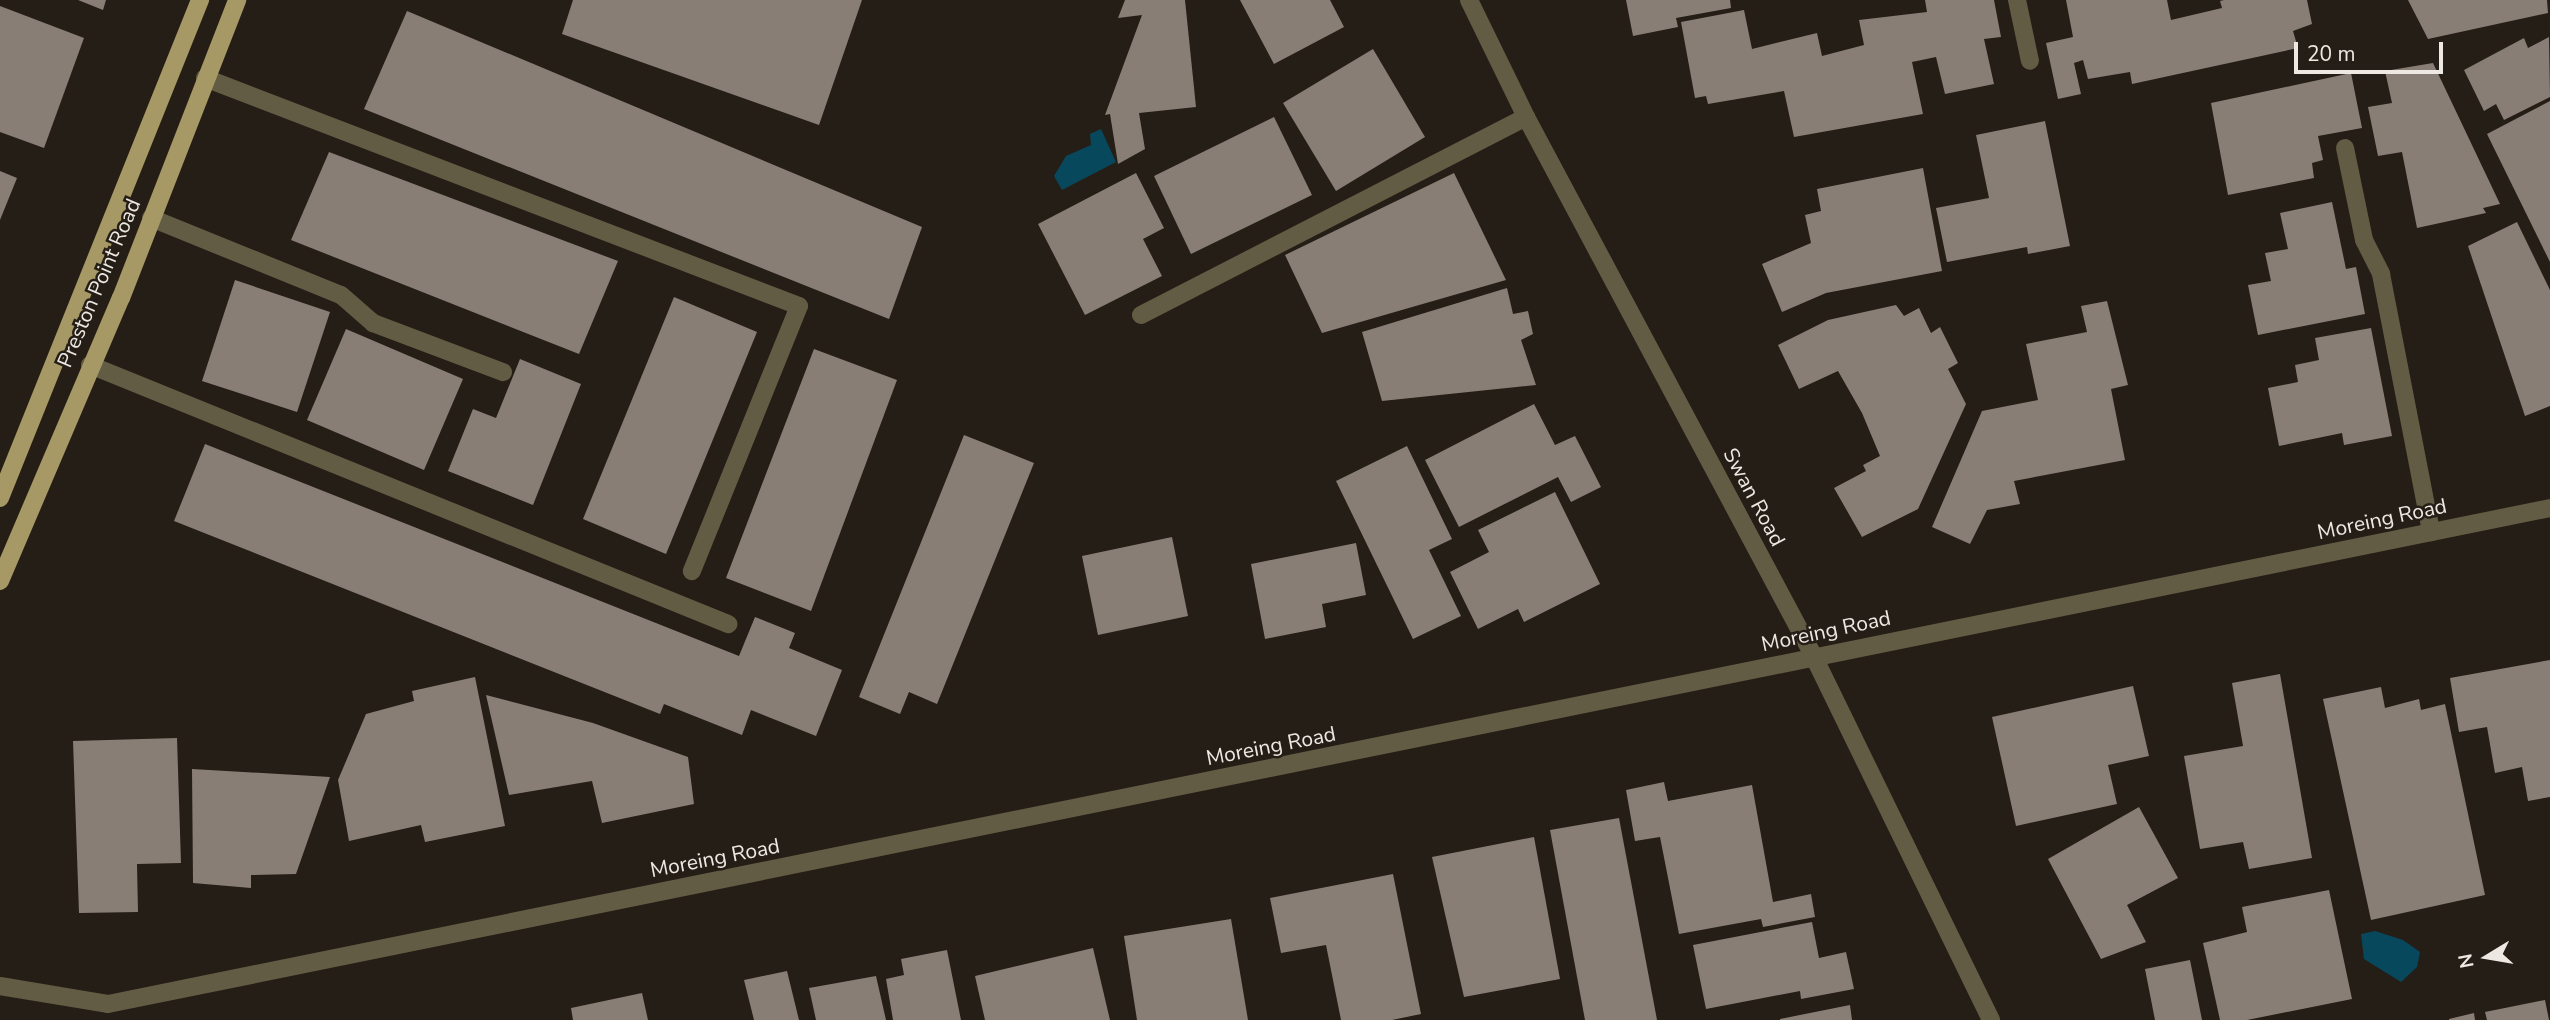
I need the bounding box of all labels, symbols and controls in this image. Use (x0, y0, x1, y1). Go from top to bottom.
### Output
scale bar (2298, 28, 2447, 72)
text: 20 m (2307, 40, 2356, 68)
street label: Preston Point Road (52, 195, 146, 371)
street label: Swan Road (1718, 444, 1790, 550)
street label: Moreing Road (2315, 493, 2449, 545)
street label: Moreing Road (1759, 605, 1893, 657)
street label: Moreing Road (1204, 721, 1338, 771)
street label: Moreing Road (648, 833, 782, 883)
north arrow (2452, 922, 2522, 992)
text: N (2452, 952, 2481, 970)

